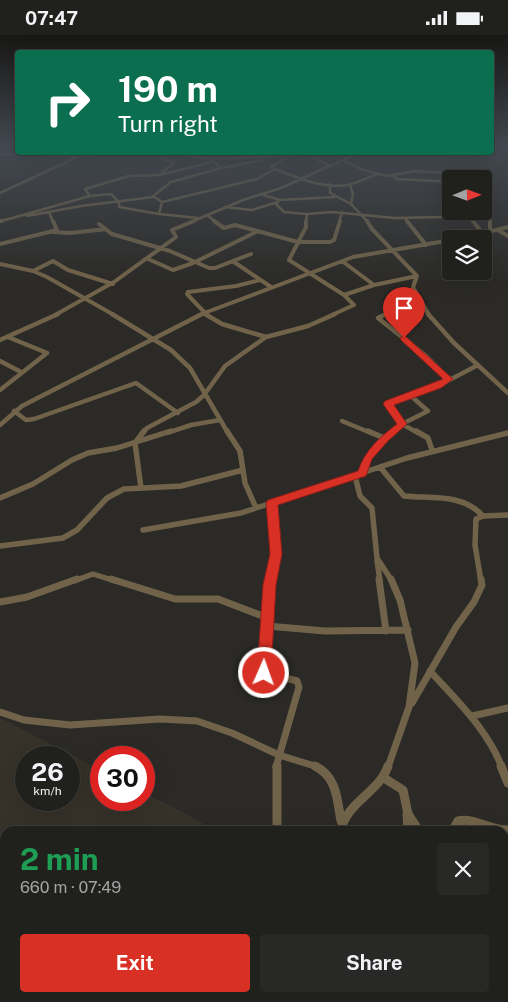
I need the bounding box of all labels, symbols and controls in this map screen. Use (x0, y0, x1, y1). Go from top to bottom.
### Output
text: 07:47 (25, 7, 78, 29)
text: 190 m (118, 69, 218, 110)
icon: right (35, 70, 100, 135)
text: Turn right (118, 111, 218, 137)
north arrow (442, 170, 492, 220)
map controls (442, 170, 492, 280)
button: layers (442, 230, 492, 280)
pin (383, 287, 425, 338)
icon: arrive (390, 294, 418, 322)
position arrow (237, 646, 289, 698)
speed limit sign: 30 (90, 746, 155, 811)
text: 26 (31, 757, 64, 787)
text: km/h (33, 784, 62, 798)
text: 2 min (20, 841, 99, 877)
button: close (437, 843, 489, 895)
text: 660 m · 07:49 (20, 878, 121, 897)
button: Exit (20, 934, 250, 992)
button: Share (260, 934, 489, 992)

